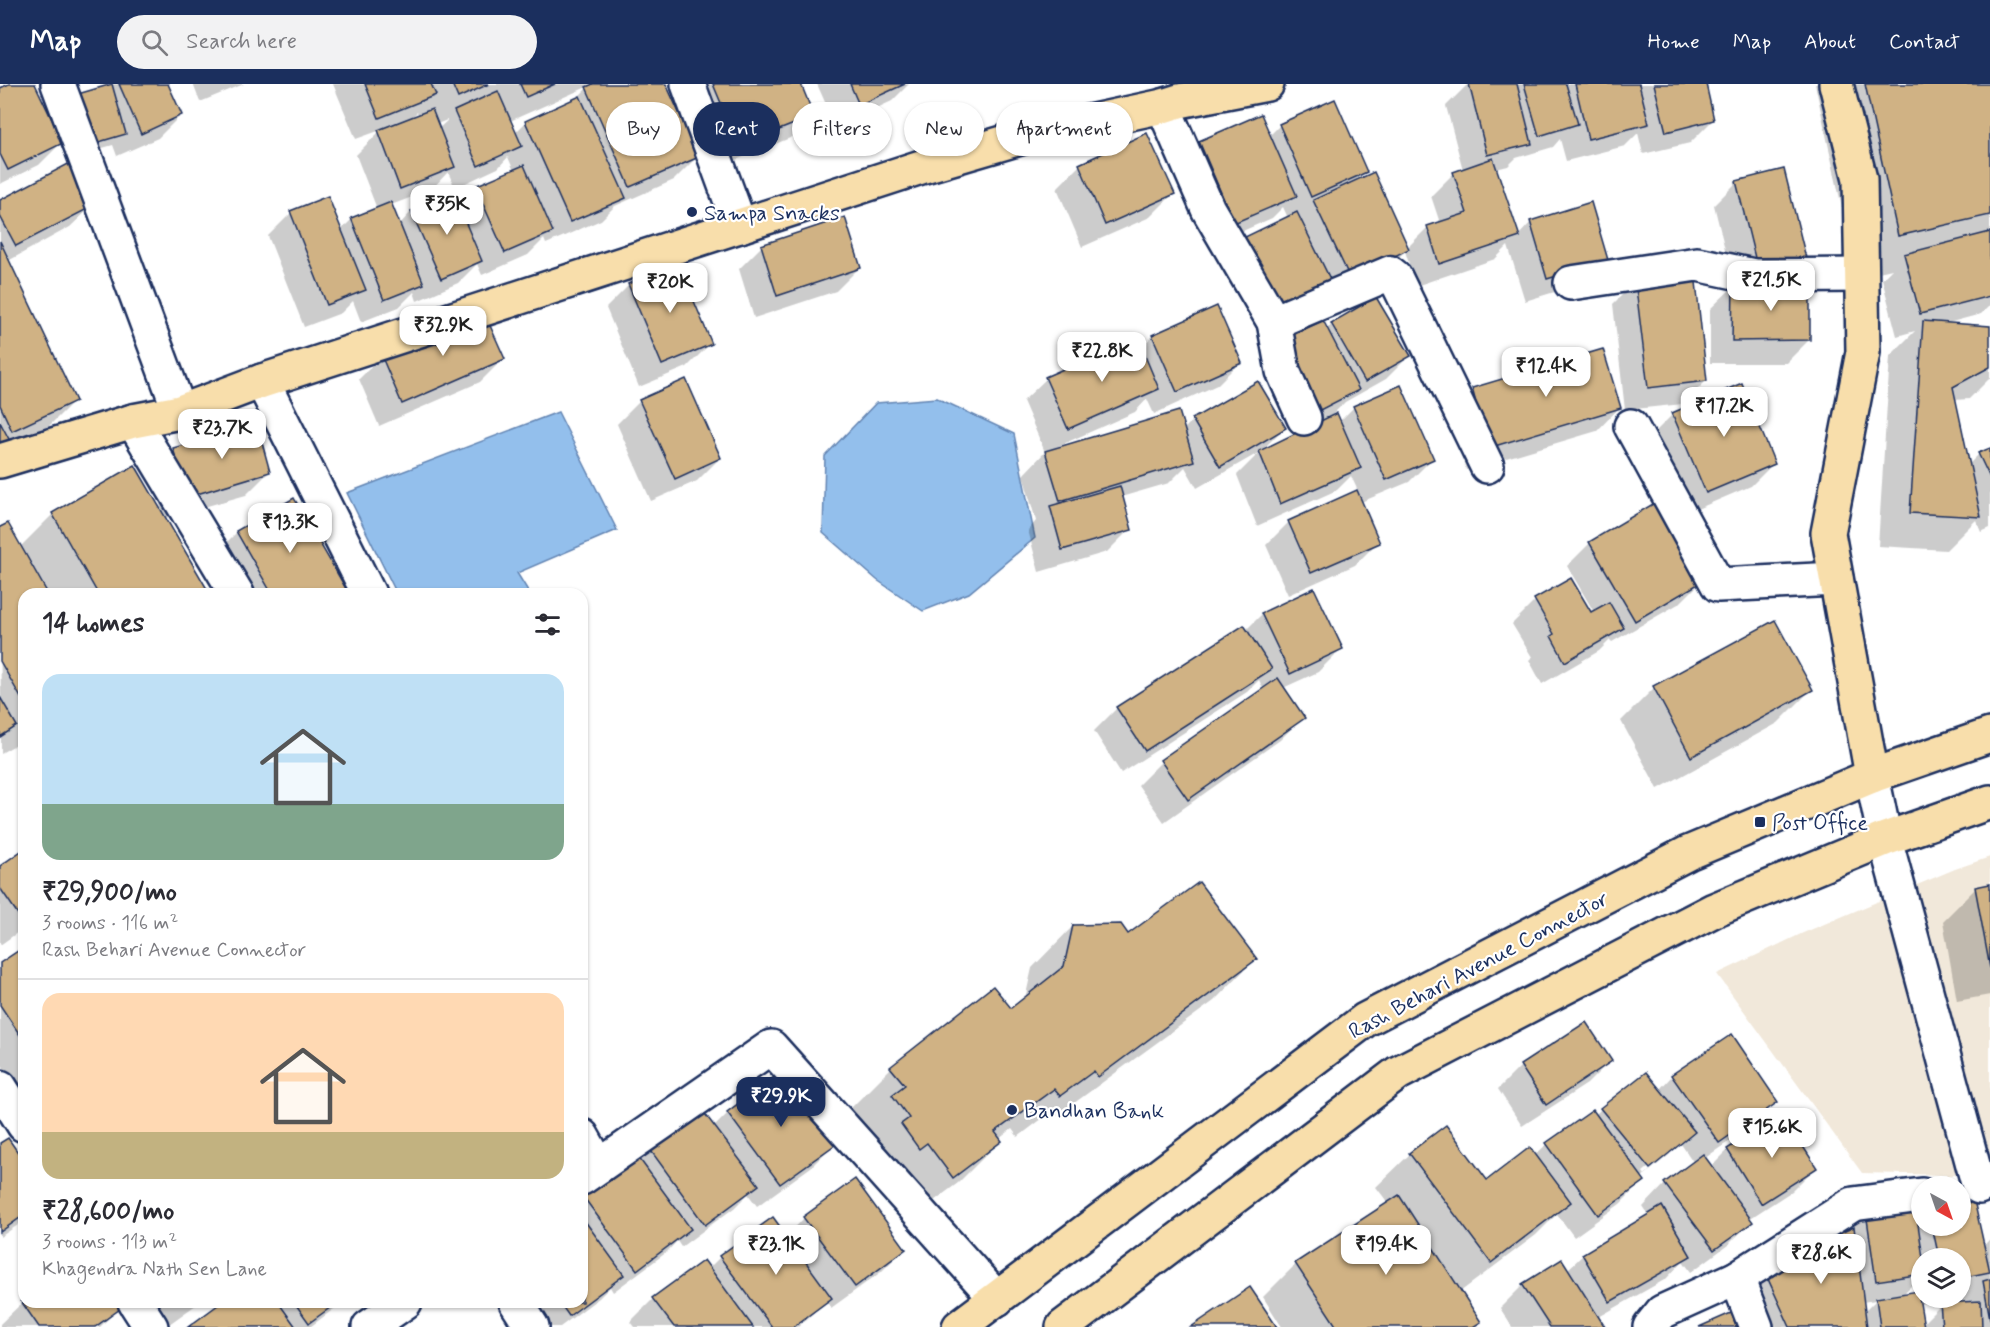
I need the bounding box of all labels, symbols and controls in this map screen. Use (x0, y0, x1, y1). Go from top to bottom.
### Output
search box (117, 15, 537, 69)
text: Map (30, 24, 81, 61)
icon: search (138, 26, 171, 59)
text: Search here (186, 28, 297, 56)
text: Home (1648, 28, 1700, 56)
text: Map (1733, 28, 1771, 56)
text: About (1804, 28, 1856, 56)
text: Contact (1889, 28, 1960, 56)
chip: Buy (606, 102, 681, 156)
chip: Rent (693, 102, 780, 156)
chip: Filters (792, 102, 892, 156)
chip: New (904, 102, 984, 156)
chip: Apartment (996, 102, 1133, 156)
pin: ₹35K (411, 185, 483, 236)
text: ₹35K (424, 191, 470, 218)
place label: Sampa Snacks (704, 200, 840, 228)
marker: Sampa Snacks (685, 205, 699, 219)
pin: ₹21.5K (1722, 261, 1820, 312)
pin: ₹20K (634, 263, 706, 314)
text: ₹21.5K (1741, 267, 1801, 294)
text: ₹20K (647, 269, 693, 296)
pin: ₹32.9K (394, 306, 492, 357)
text: ₹32.9K (413, 312, 473, 339)
pin: ₹22.8K (1053, 332, 1151, 383)
text: ₹22.8K (1071, 338, 1133, 365)
pin: ₹12.4K (1497, 347, 1595, 398)
text: ₹12.4K (1516, 353, 1576, 380)
pin: ₹17.2K (1675, 387, 1773, 438)
text: ₹17.2K (1695, 393, 1753, 420)
pin: ₹23.7K (173, 409, 271, 460)
text: ₹23.7K (192, 415, 252, 442)
pin: ₹13.3K (241, 503, 339, 554)
text: ₹13.3K (262, 509, 318, 536)
text: 14 homes (42, 607, 144, 641)
icon: filters (531, 608, 564, 641)
icon: home (249, 713, 357, 821)
place label: Post Office (1772, 810, 1868, 838)
marker: Post Office (1753, 815, 1767, 829)
text: ₹29,900/mo (42, 876, 177, 910)
street label: Rash Behari Avenue Connector (1344, 885, 1614, 1046)
text: 3 rooms · 116 m² (42, 910, 178, 937)
text: Rash Behari Avenue Connector (42, 937, 306, 964)
icon: home (249, 1032, 357, 1140)
pin: ₹29.9K (732, 1077, 830, 1128)
text: ₹29.9K (750, 1083, 812, 1110)
place label: Bandhan Bank (1024, 1098, 1164, 1126)
marker: Bandhan Bank (1005, 1103, 1019, 1117)
pin: ₹15.6K (1723, 1108, 1821, 1159)
text: ₹15.6K (1742, 1114, 1802, 1141)
north arrow (1911, 1176, 1971, 1236)
map controls (1911, 1176, 1971, 1308)
text: ₹28,600/mo (42, 1195, 174, 1229)
pin: ₹23.1K (727, 1225, 825, 1276)
pin: ₹19.4K (1337, 1225, 1435, 1276)
text: 3 rooms · 113 m² (42, 1229, 177, 1256)
text: ₹23.1K (748, 1231, 804, 1258)
text: ₹19.4K (1355, 1231, 1417, 1258)
pin: ₹28.6K (1772, 1234, 1870, 1285)
text: ₹28.6K (1791, 1240, 1851, 1267)
button: layers (1911, 1248, 1971, 1308)
text: Khagendra Nath Sen Lane (42, 1256, 267, 1283)

